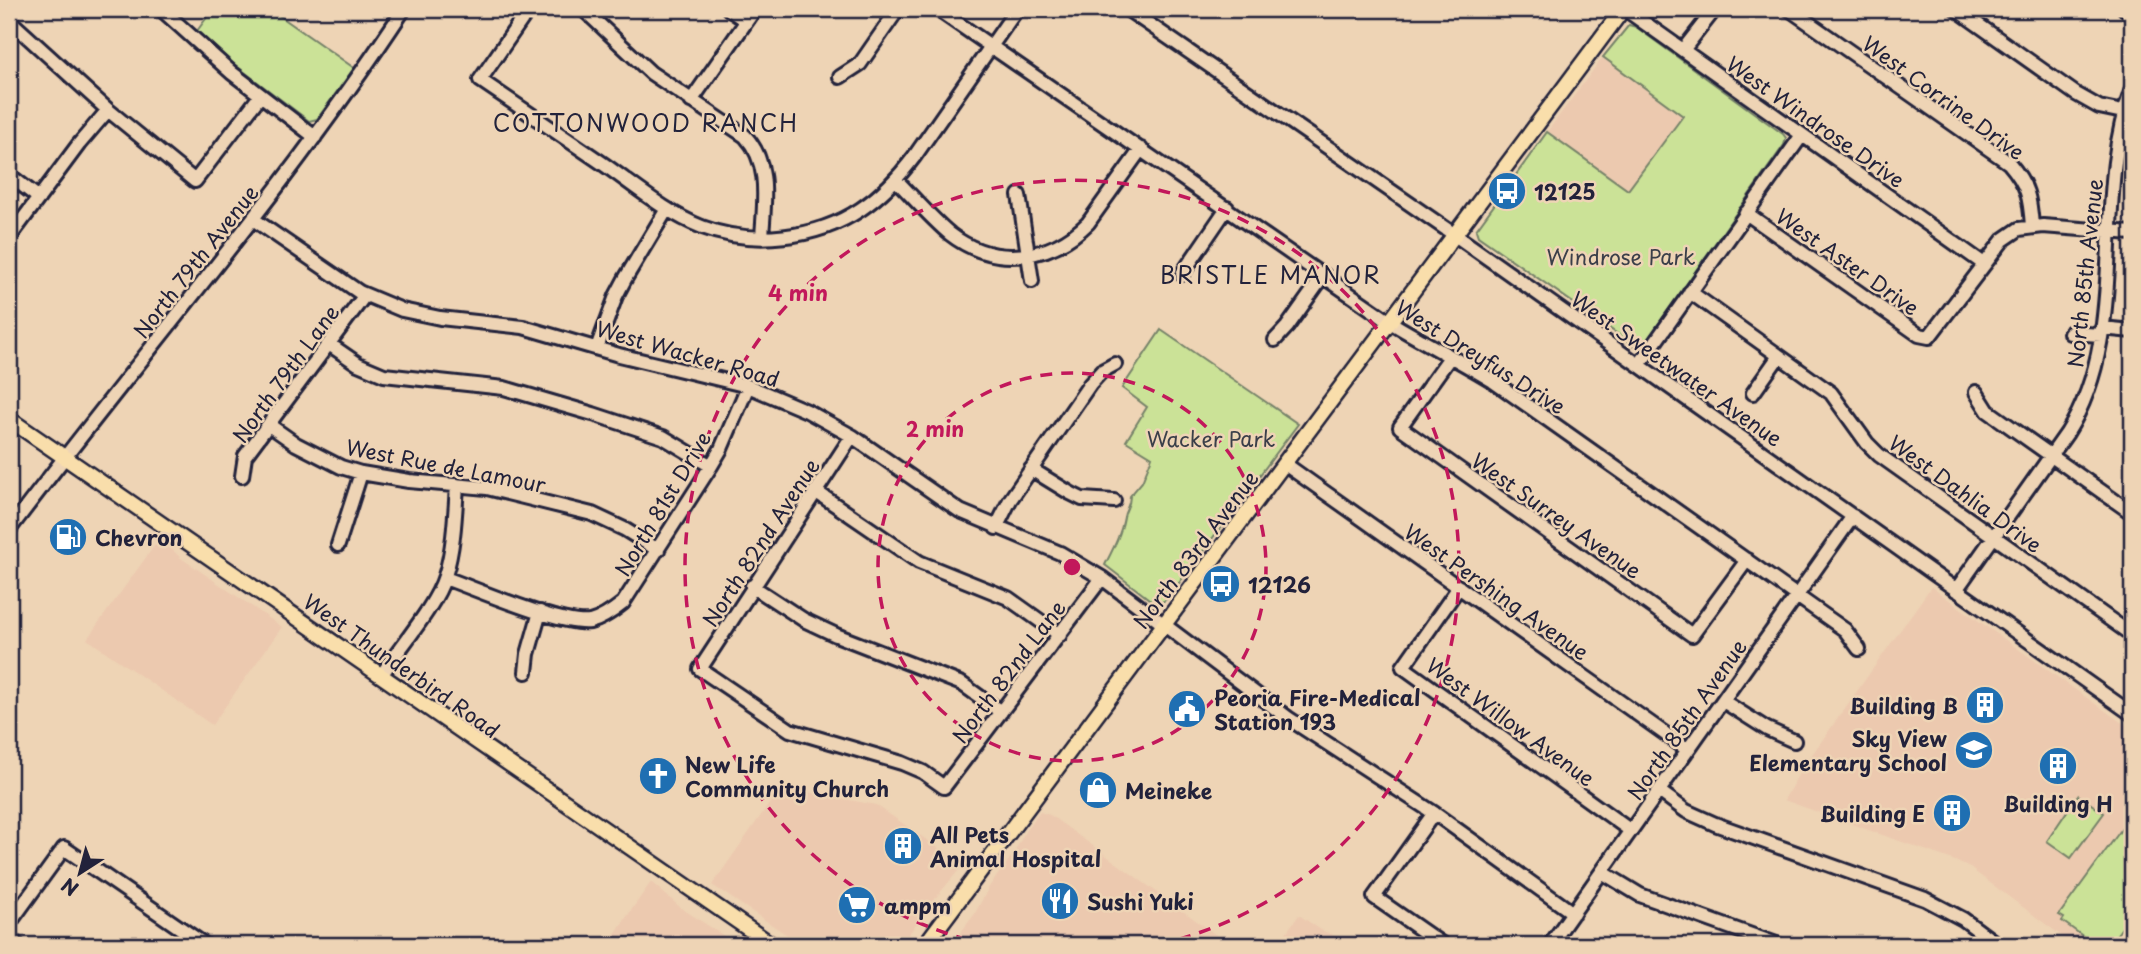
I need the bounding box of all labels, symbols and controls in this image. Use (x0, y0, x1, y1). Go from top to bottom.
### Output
street label: West Corrine Drive (1856, 27, 2032, 167)
street label: West Windrose Drive (1720, 47, 1912, 195)
district label: COTTONWOOD RANCH (493, 105, 799, 140)
bus stop icon: 12125 (1486, 170, 1528, 212)
place label: 12125 (1534, 175, 1596, 207)
street label: North 79th Avenue (125, 177, 265, 345)
street label: North 85th Avenue (2058, 177, 2110, 369)
street label: West Aster Drive (1770, 199, 1926, 323)
park label: Windrose Park (1547, 240, 1696, 272)
district label: BRISTLE MANOR (1160, 257, 1382, 292)
text: 4 min (768, 276, 828, 308)
street label: West Sweetwater Avenue (1565, 283, 1789, 453)
street label: West Dreyfus Drive (1390, 291, 1572, 421)
street label: North 79th Lane (224, 297, 346, 449)
street label: West Wacker Road (593, 312, 783, 394)
text: 2 min (906, 412, 964, 444)
park label: Wacker Park (1147, 422, 1276, 454)
street label: North 81st Drive (606, 424, 718, 582)
street label: West Dahlia Drive (1882, 426, 2050, 560)
street label: West Rue de Lamour (343, 430, 549, 500)
street label: West Surrey Avenue (1465, 444, 1649, 586)
street label: North 82nd Avenue (693, 452, 827, 632)
street label: North 83rd Avenue (1125, 463, 1265, 635)
street label: West Pershing Avenue (1398, 515, 1596, 667)
fuel station icon: Chevron (47, 516, 89, 558)
place label: Chevron (95, 521, 183, 553)
centre of rings (1060, 555, 1084, 579)
bus stop icon: 12126 (1200, 563, 1242, 605)
place label: 12126 (1248, 568, 1311, 600)
street label: West Thunderbird Road (297, 585, 507, 745)
street label: North 82nd Lane (943, 593, 1073, 749)
street label: North 85th Avenue (1618, 632, 1754, 806)
street label: West Willow Avenue (1420, 649, 1602, 793)
place label: Peoria Fire-Medical Station 193 (1214, 681, 1420, 737)
building icon: Building B (1964, 684, 2006, 726)
public building icon: Peoria Fire-Medical Station 193 (1166, 688, 1208, 730)
place label: Building B (1850, 689, 1958, 721)
place label: Sky View Elementary School (1749, 722, 1947, 778)
school or university icon: Sky View Elementary School (1953, 729, 1995, 771)
building icon: Building H (2037, 745, 2079, 787)
place label: New Life Community Church (685, 748, 889, 804)
church icon: New Life Community Church (637, 755, 679, 797)
shop icon: Meineke (1077, 769, 1119, 811)
place label: Meineke (1125, 774, 1212, 806)
place label: Building H (2003, 787, 2113, 819)
building icon: Building E (1931, 792, 1973, 834)
place label: Building E (1820, 797, 1925, 829)
place label: All Pets Animal Hospital (929, 818, 1101, 874)
building icon: All Pets Animal Hospital (882, 825, 924, 867)
north arrow (46, 838, 116, 908)
text: N (55, 872, 84, 903)
restaurant icon: Sushi Yuki (1039, 880, 1081, 922)
supermarket icon: ampm (836, 884, 878, 926)
place label: Sushi Yuki (1087, 885, 1194, 917)
place label: ampm (884, 889, 951, 921)

